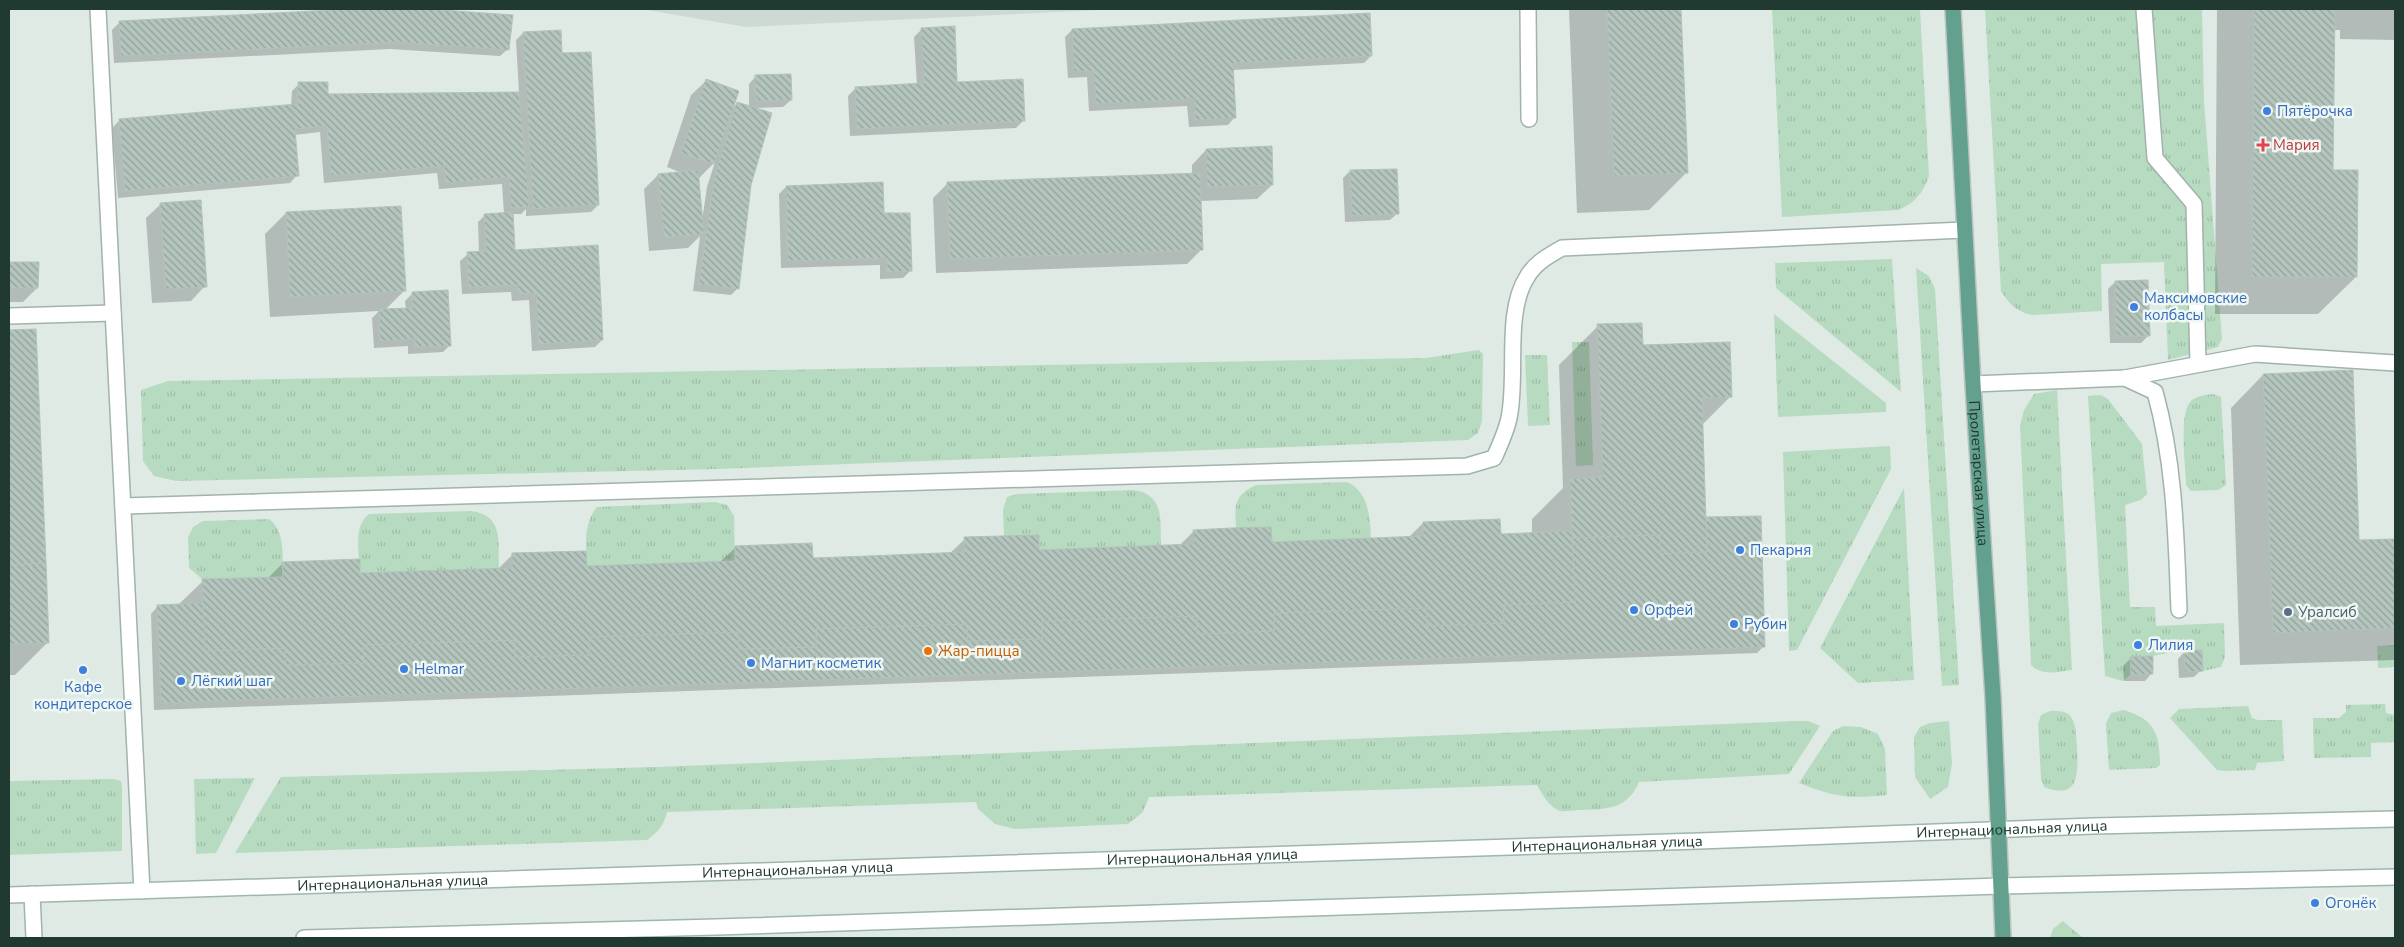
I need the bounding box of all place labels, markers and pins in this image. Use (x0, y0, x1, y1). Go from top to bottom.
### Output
place label: Пятёрочка (2277, 101, 2353, 121)
marker: Пятёрочка (2261, 105, 2273, 117)
place label: Мария (2273, 135, 2320, 155)
marker: Мария (2257, 139, 2269, 151)
place label: Максимовские колбасы (2144, 288, 2247, 325)
marker: Максимовские колбасы (2128, 301, 2140, 313)
place label: Пекарня (1750, 540, 1811, 560)
marker: Пекарня (1734, 544, 1746, 556)
place label: Орфей (1644, 600, 1693, 620)
place label: Уралсиб (2297, 602, 2357, 622)
marker: Орфей (1628, 604, 1640, 616)
marker: Уралсиб (2282, 606, 2294, 618)
place label: Рубин (1744, 614, 1787, 634)
marker: Рубин (1728, 618, 1740, 630)
place label: Лилия (2148, 635, 2193, 655)
marker: Лилия (2132, 639, 2144, 651)
place label: Жар-пицца (938, 641, 1020, 661)
marker: Жар-пицца (922, 645, 934, 657)
place label: Магнит косметик (761, 653, 881, 673)
marker: Магнит косметик (745, 657, 757, 669)
place label: Helmar (414, 659, 465, 679)
marker: Helmar (398, 663, 410, 675)
marker: Кафе кондитерское (77, 664, 89, 676)
place label: Лёгкий шаг (191, 671, 273, 691)
marker: Лёгкий шаг (175, 675, 187, 687)
place label: Кафе кондитерское (34, 677, 132, 714)
place label: Огонёк (2325, 893, 2376, 913)
marker: Огонёк (2309, 897, 2321, 909)

